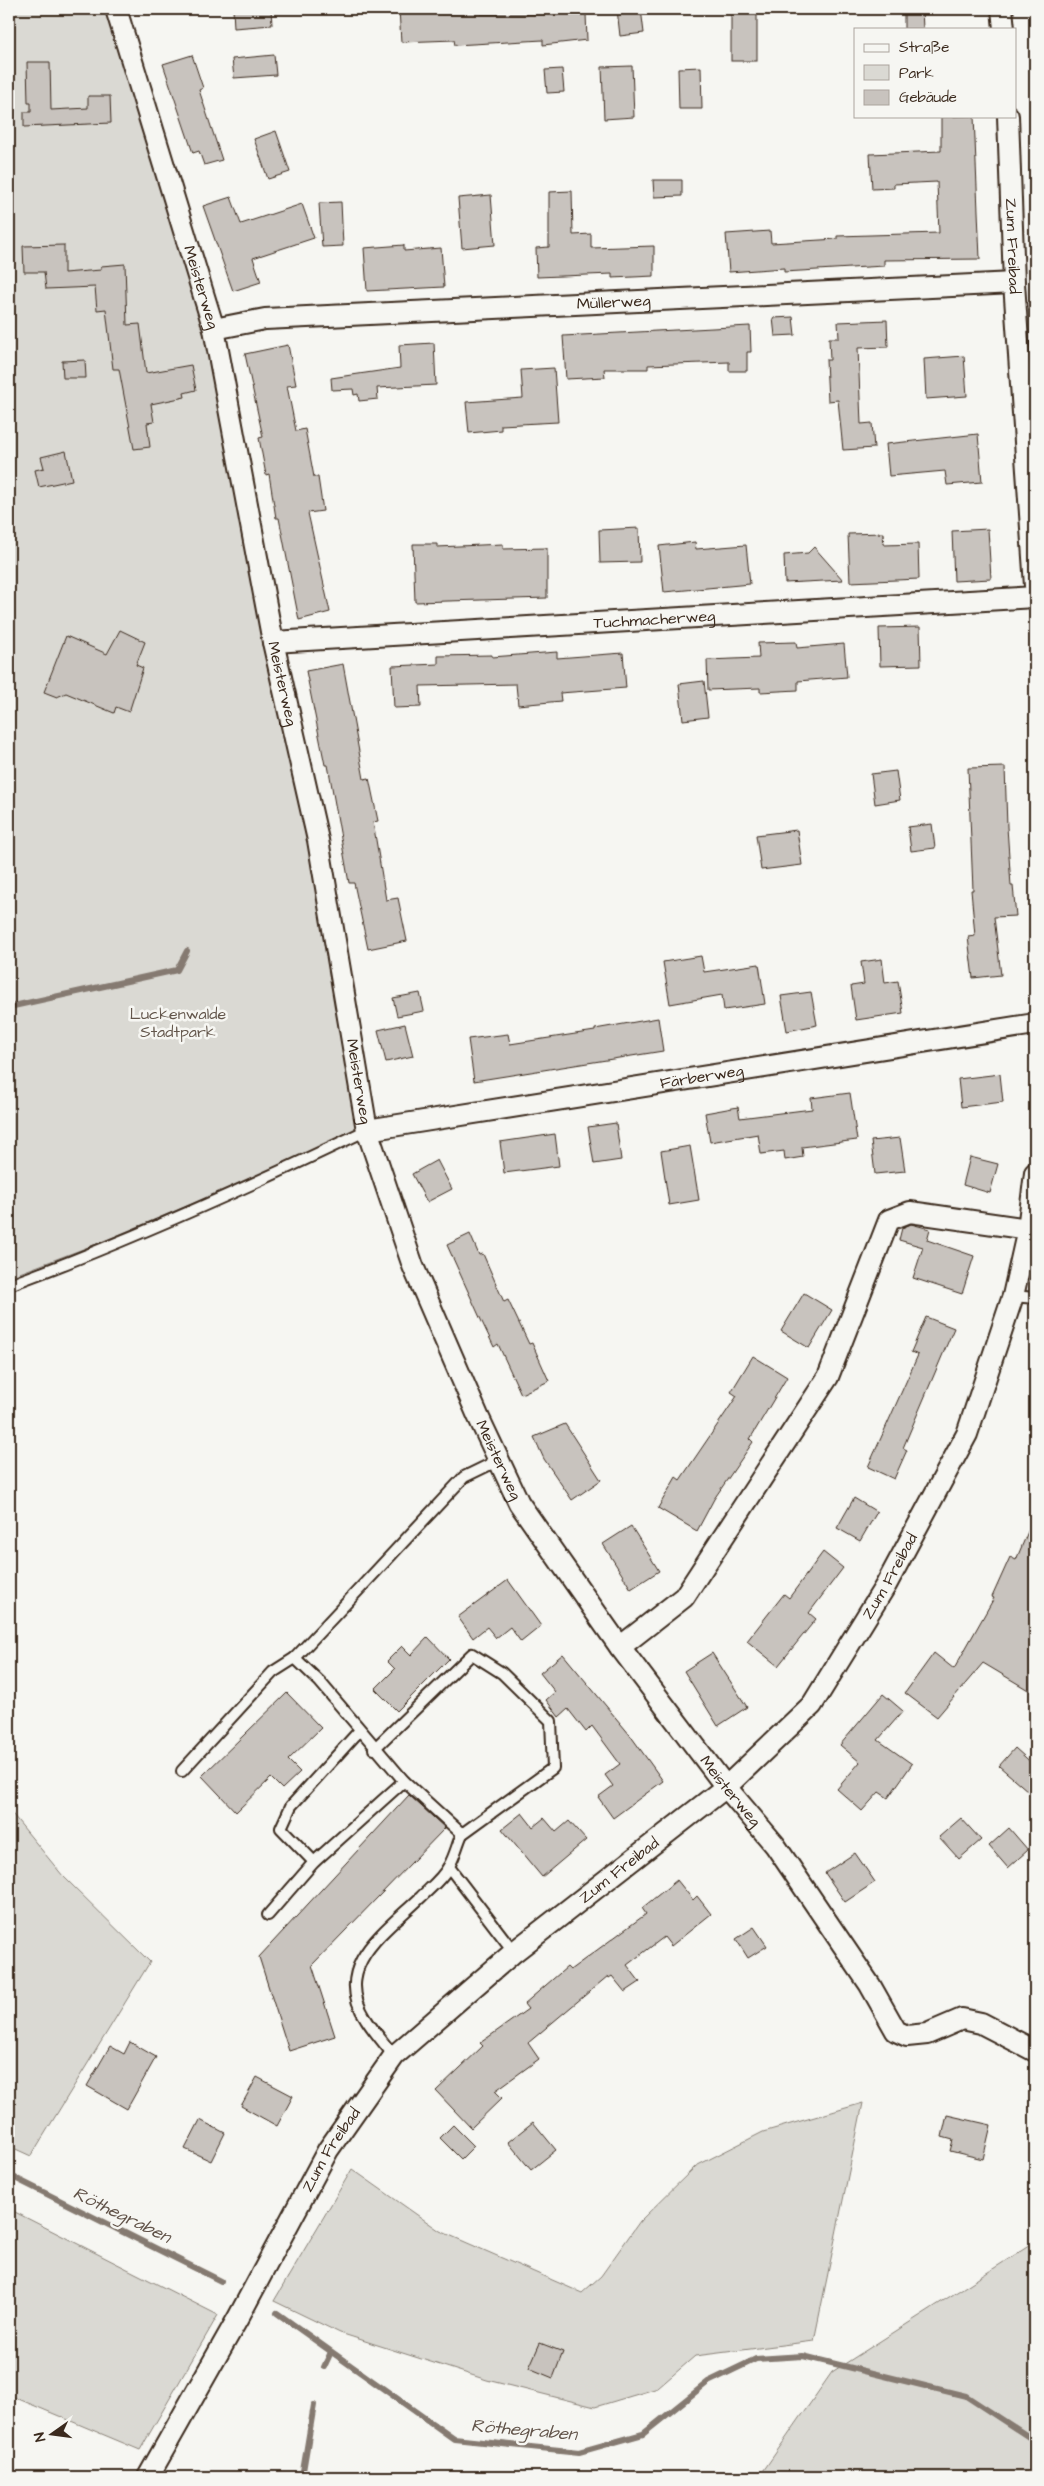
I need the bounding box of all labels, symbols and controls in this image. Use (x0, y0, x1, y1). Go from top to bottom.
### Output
legend (854, 28, 1016, 118)
text: Straße (899, 37, 949, 58)
text: Park (899, 63, 934, 84)
text: Gebäude (899, 87, 957, 108)
street label: Zum Freibad (1000, 198, 1026, 295)
street label: Meisterweg (178, 243, 224, 332)
street label: Müllerweg (576, 289, 651, 315)
street label: Tuchmacherweg (593, 605, 716, 634)
street label: Meisterweg (262, 639, 303, 728)
park label: Luckenwalde Stadtpark (130, 1003, 226, 1043)
street label: Meisterweg (341, 1037, 377, 1126)
street label: Färberweg (658, 1059, 745, 1094)
street label: Meisterweg (470, 1416, 527, 1504)
street label: Zum Freibad (857, 1529, 923, 1623)
street label: Meisterweg (695, 1751, 766, 1832)
street label: Zum Freibad (574, 1832, 664, 1908)
street label: Zum Freibad (296, 2103, 366, 2196)
water label: Röthegraben (68, 2181, 177, 2251)
north arrow (28, 2408, 78, 2458)
water label: Röthegraben (470, 2413, 580, 2448)
text: N (30, 2430, 51, 2444)

